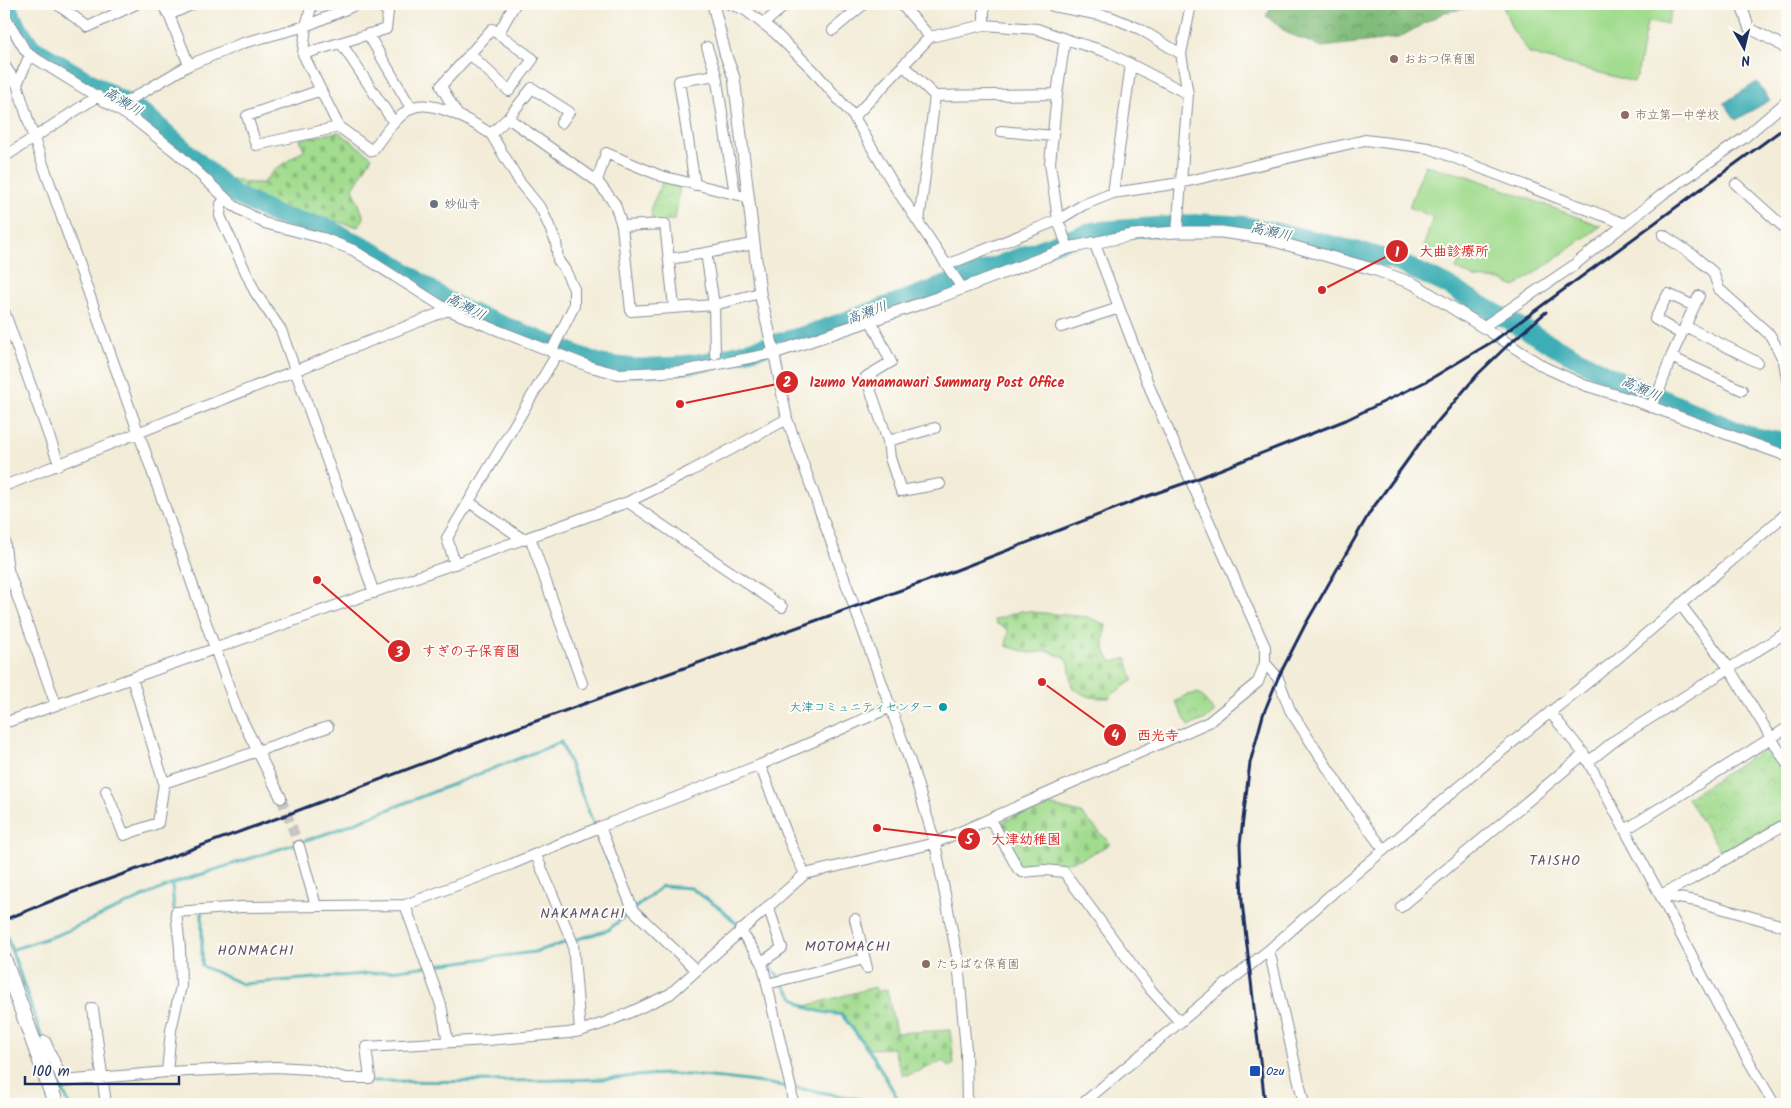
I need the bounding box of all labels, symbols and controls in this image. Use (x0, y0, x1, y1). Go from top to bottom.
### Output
north arrow (1718, 22, 1768, 72)
text: N (1740, 48, 1752, 71)
place label: おおつ保育園 (1404, 50, 1476, 69)
marker: おおつ保育園 (1388, 53, 1400, 65)
water label: 高瀬川 (99, 82, 147, 122)
place label: 市立第一中学校 (1635, 106, 1719, 125)
marker: 市立第一中学校 (1619, 109, 1631, 121)
place label: 妙仙寺 (444, 195, 480, 214)
marker: 妙仙寺 (428, 198, 440, 210)
water label: 高瀬川 (1248, 217, 1294, 247)
callout: 大曲診療所 (1384, 237, 1499, 266)
text: 1 (1395, 241, 1400, 265)
text: 大曲診療所 (1419, 241, 1489, 263)
water label: 高瀬川 (442, 287, 490, 327)
water label: 高瀬川 (844, 295, 890, 331)
callout: Izumo Yamamawari Summary Post Office (774, 367, 1074, 396)
water label: 高瀬川 (1617, 370, 1665, 408)
text: 2 (783, 371, 792, 395)
text: Izumo Yamamawari Summary Post Office (810, 372, 1065, 394)
callout: すぎの子保育園 (387, 637, 530, 666)
text: 3 (394, 641, 403, 665)
text: すぎの子保育園 (422, 641, 520, 663)
place label: 大津コミュニティセンター (789, 698, 933, 717)
marker: 大津コミュニティセンター (937, 701, 949, 713)
callout: 西光寺 (1102, 720, 1189, 749)
text: 4 (1111, 724, 1119, 748)
text: 西光寺 (1137, 725, 1179, 747)
callout: 大津幼稚園 (956, 825, 1071, 854)
text: 5 (964, 828, 974, 852)
text: 大津幼稚園 (991, 829, 1061, 851)
district label: TAISHO (1529, 850, 1581, 872)
district label: NAKAMACHI (540, 903, 626, 925)
district label: MOTOMACHI (805, 936, 891, 958)
district label: HONMACHI (217, 940, 295, 962)
place label: たちばな保育園 (936, 955, 1020, 974)
marker: たちばな保育園 (920, 958, 932, 970)
scale bar (25, 1053, 179, 1085)
text: 100 m (32, 1060, 70, 1084)
place label: Ozu (1266, 1062, 1285, 1081)
marker: Ozu (1248, 1064, 1262, 1078)

